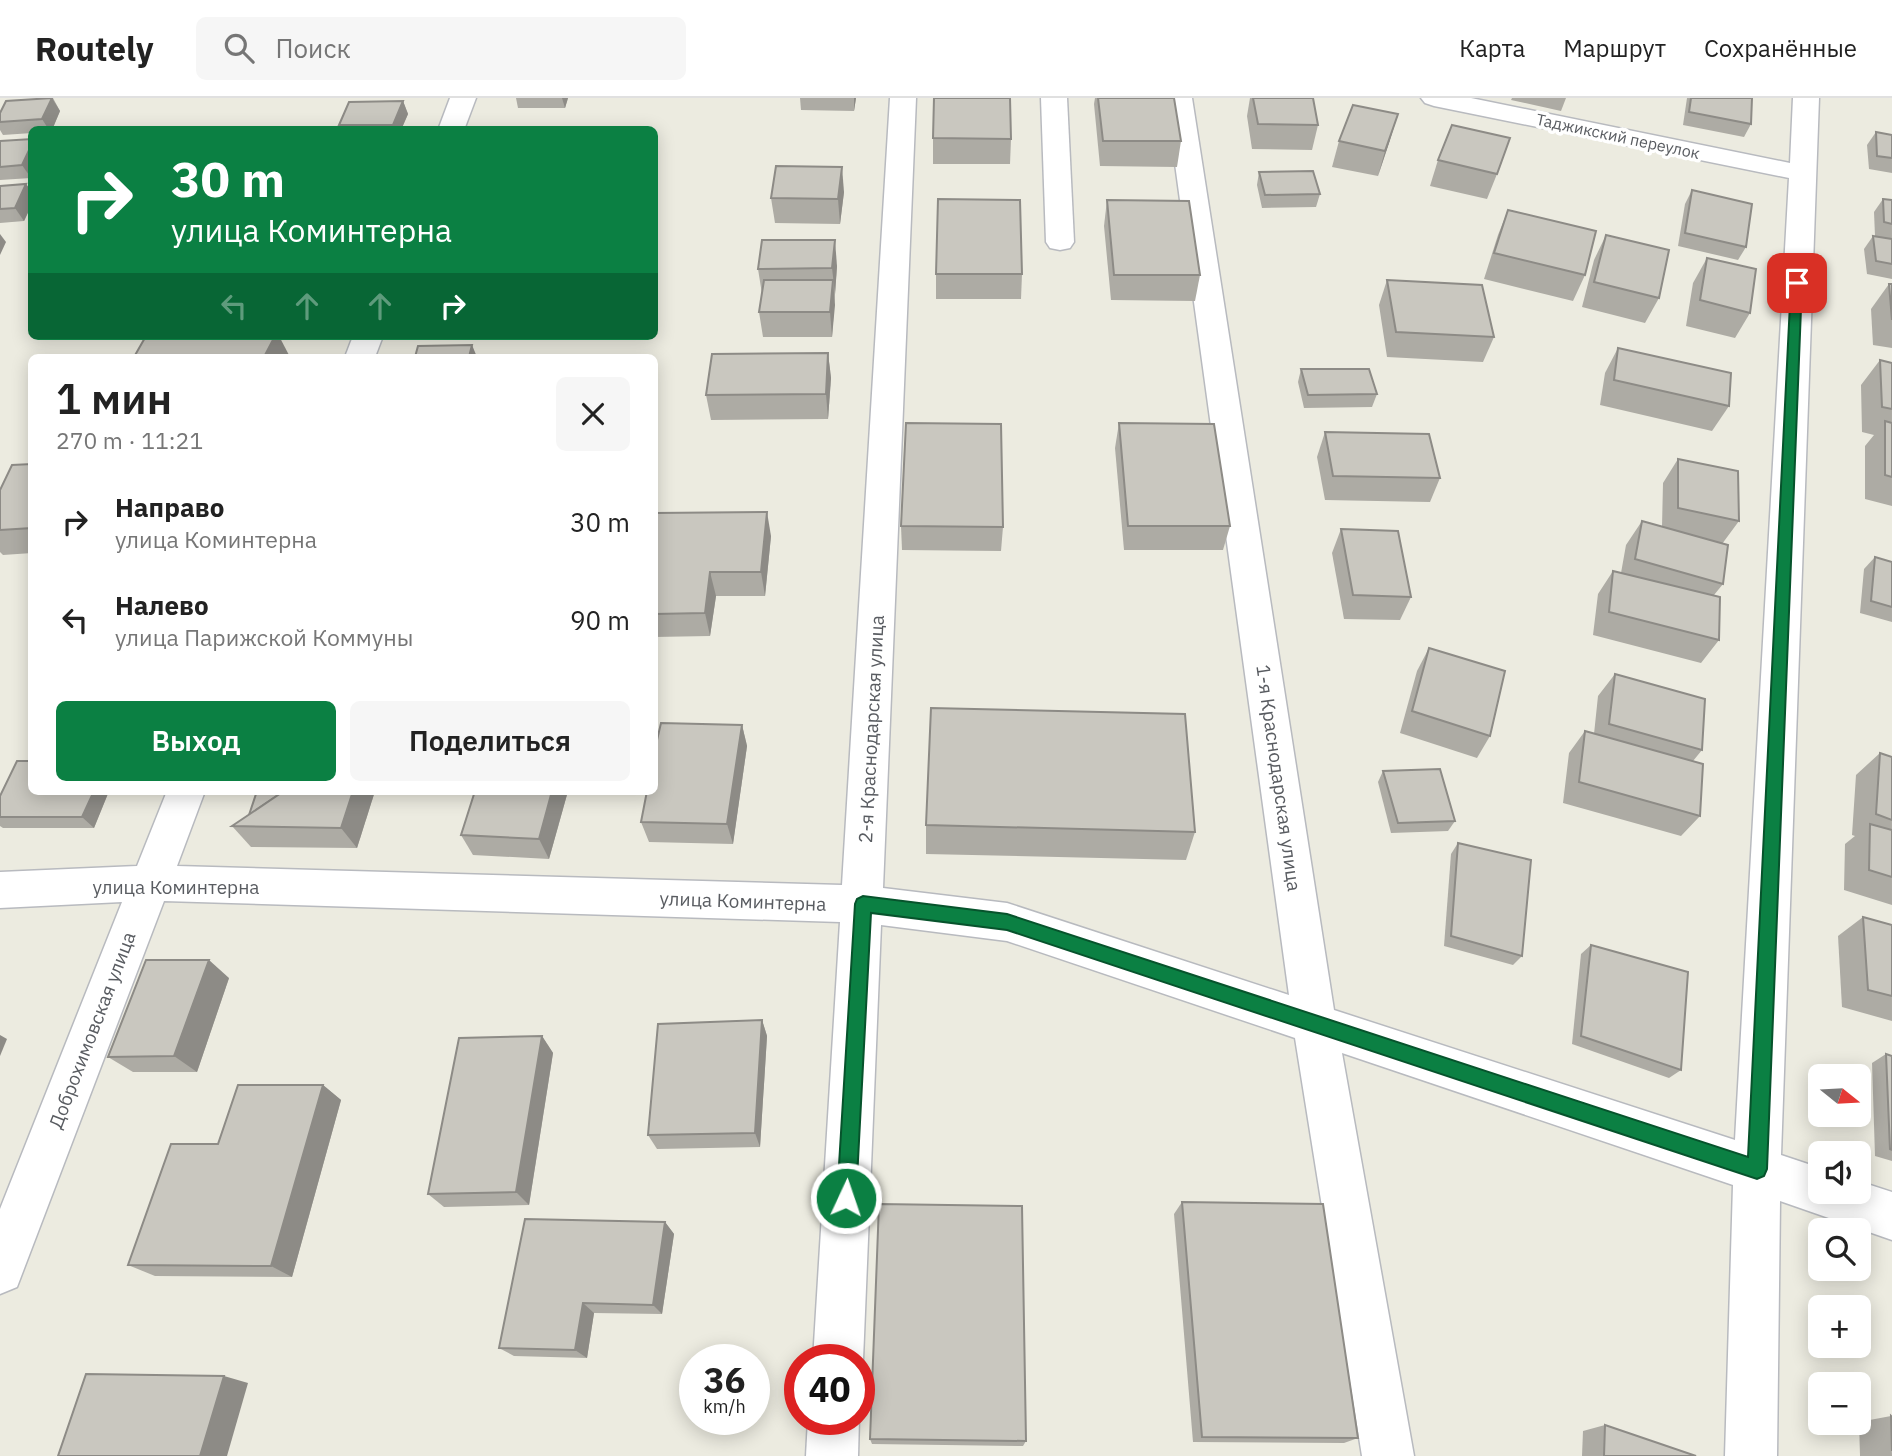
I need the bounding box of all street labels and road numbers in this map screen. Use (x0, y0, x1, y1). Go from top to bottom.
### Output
street label: Таджикский переулок (1534, 109, 1702, 163)
street label: 2-я Краснодарская улица (853, 614, 889, 844)
street label: 1-я Краснодарская улица (1251, 663, 1307, 893)
street label: улица Коминтерна (93, 875, 259, 899)
street label: улица Коминтерна (659, 886, 827, 916)
street label: Доброхимовская улица (43, 928, 141, 1132)

